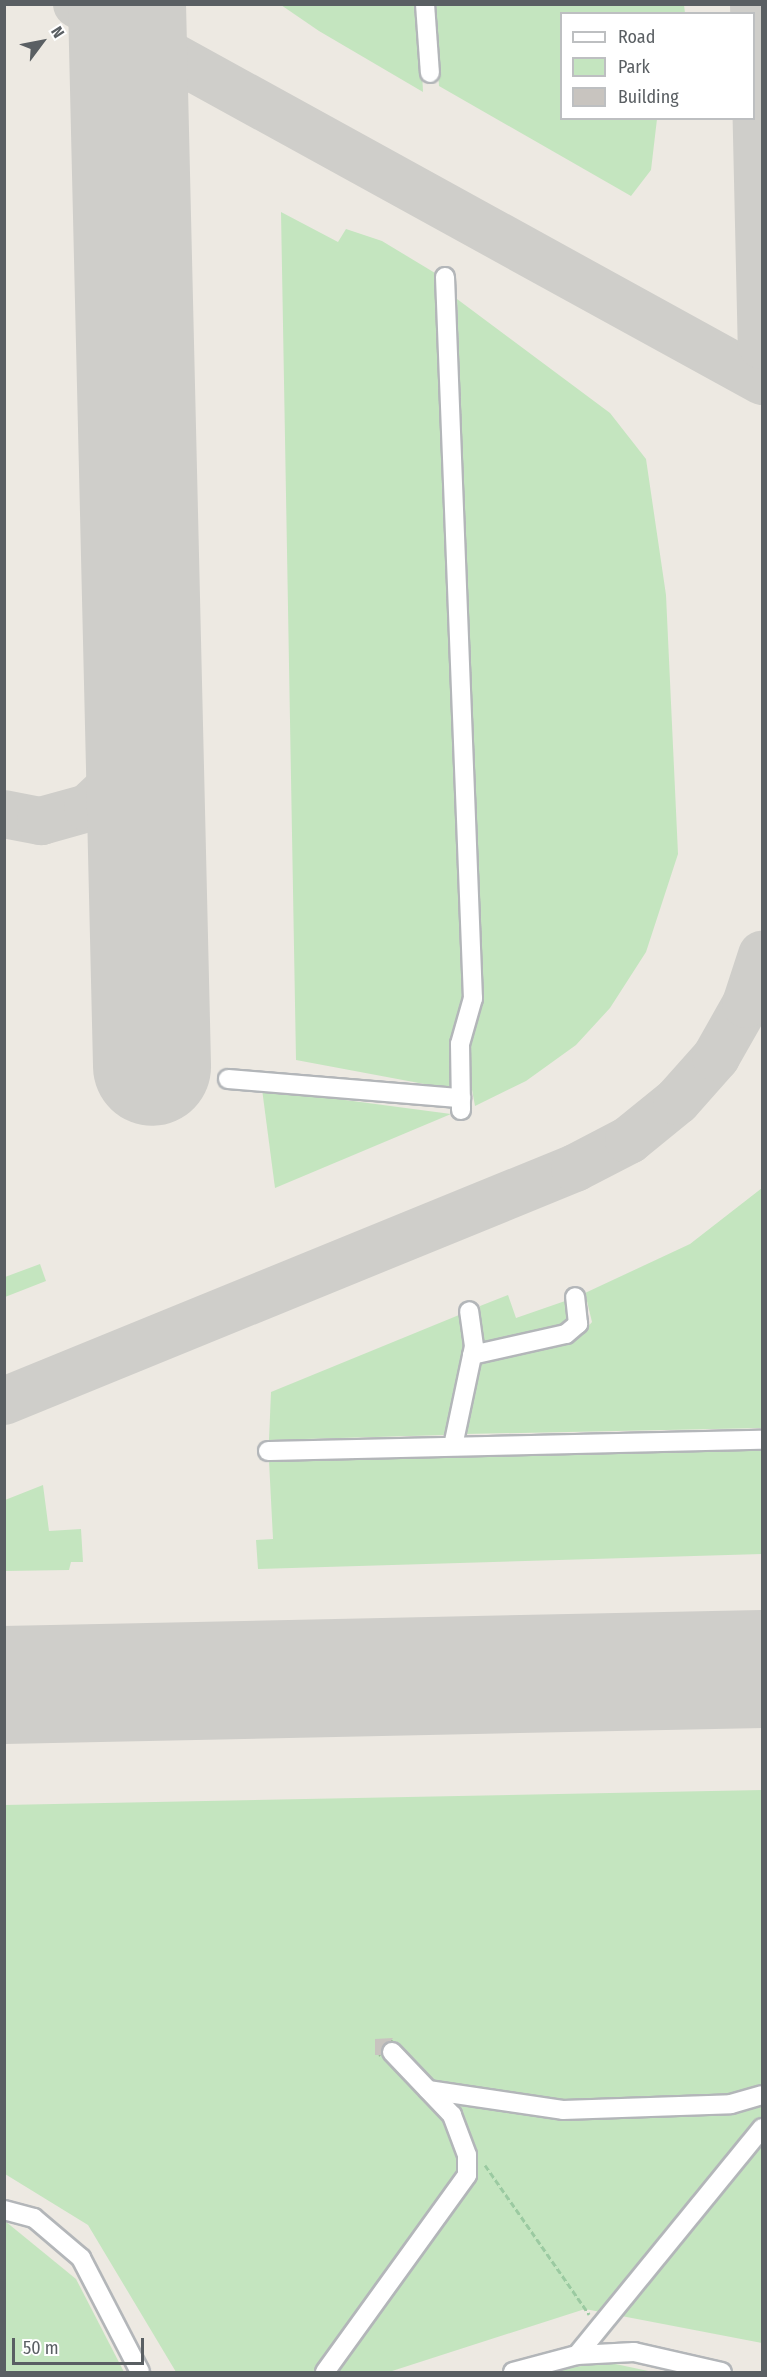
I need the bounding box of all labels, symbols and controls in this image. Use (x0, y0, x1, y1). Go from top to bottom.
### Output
north arrow (12, 12, 72, 72)
legend (560, 12, 755, 120)
text: N (47, 23, 68, 41)
text: Road (618, 26, 655, 48)
text: Park (618, 56, 650, 78)
text: Building (618, 86, 679, 108)
scale bar (15, 2326, 147, 2364)
text: 50 m (23, 2337, 59, 2359)

